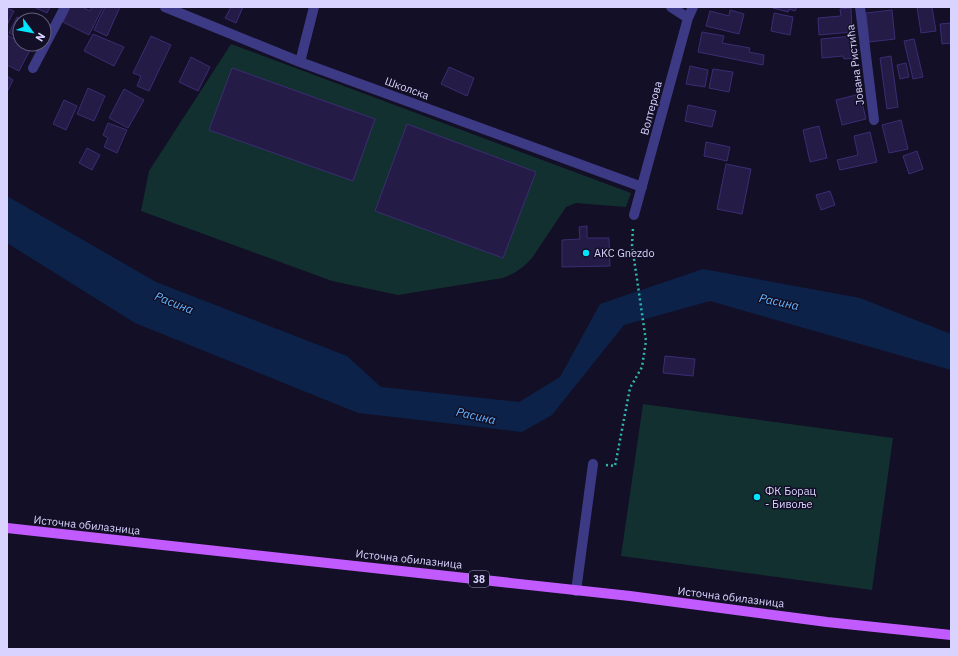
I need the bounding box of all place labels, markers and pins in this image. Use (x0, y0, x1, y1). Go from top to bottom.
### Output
place label: AKC Gnezdo (594, 246, 655, 260)
marker: AKC Gnezdo (581, 248, 591, 258)
place label: ФК Борац - Бивоље (765, 484, 817, 511)
marker: ФК Борац - Бивоље (752, 492, 762, 502)

